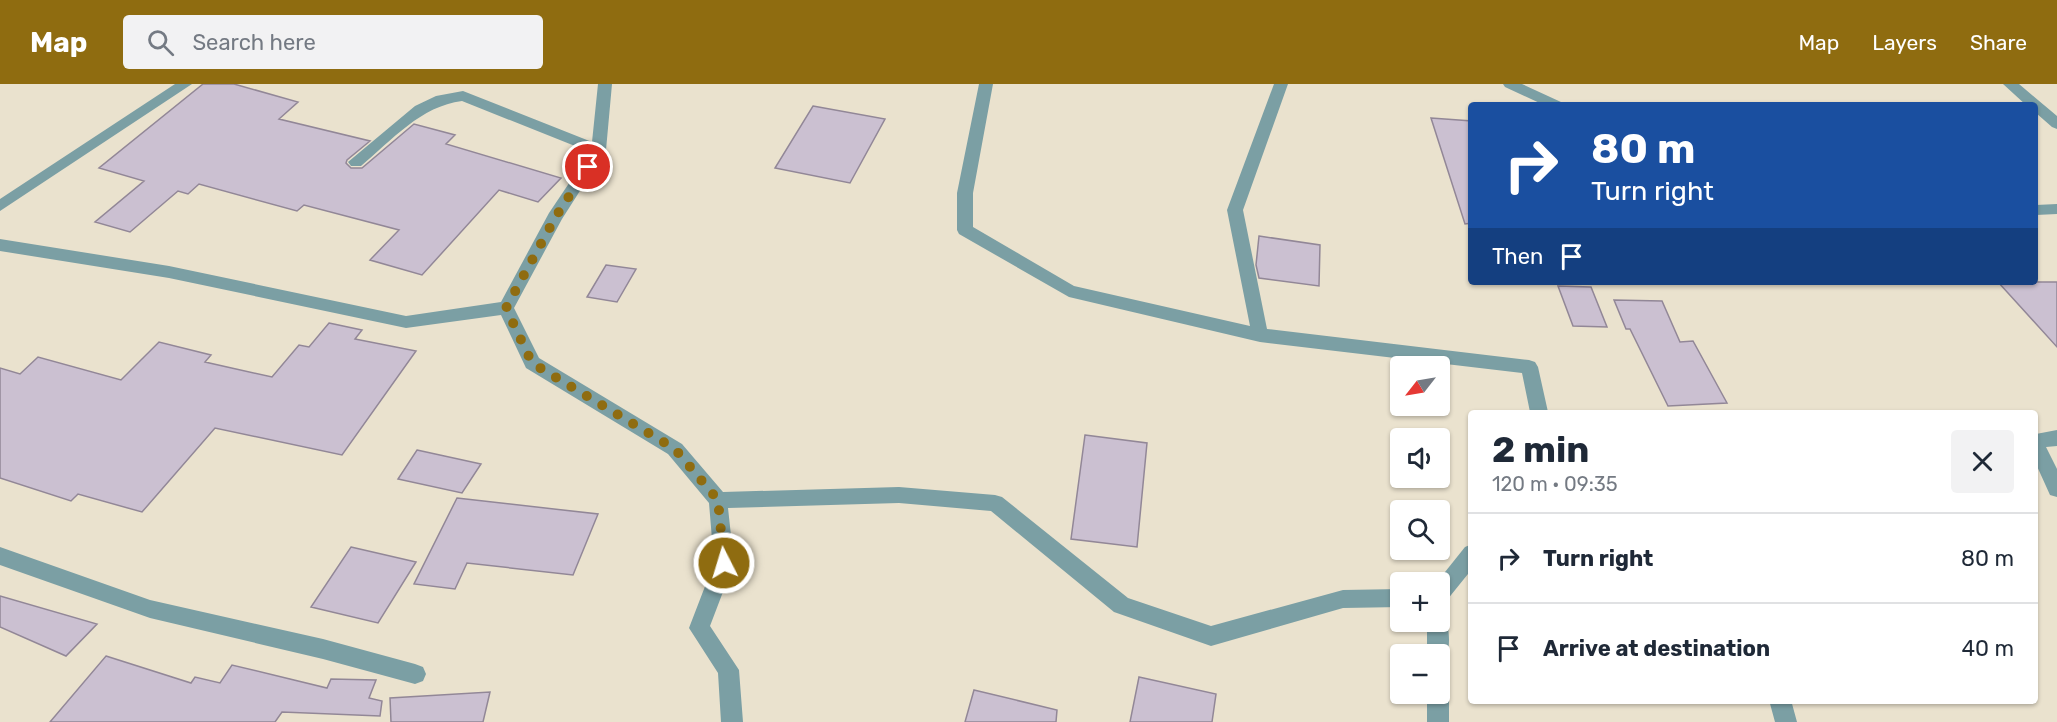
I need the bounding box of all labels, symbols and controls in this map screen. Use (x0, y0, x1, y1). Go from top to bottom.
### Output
search box (123, 15, 543, 69)
text: Map (30, 26, 87, 59)
icon: search (144, 26, 177, 59)
text: Search here (192, 29, 316, 56)
text: Map (1798, 30, 1839, 55)
text: Layers (1872, 30, 1937, 55)
text: Share (1970, 30, 2027, 55)
text: 80 m (1591, 124, 1695, 174)
icon: right (1492, 126, 1570, 204)
pin (562, 141, 613, 192)
icon: arrive (571, 150, 604, 183)
text: Turn right (1591, 175, 1714, 207)
icon: arrive (1555, 240, 1588, 273)
text: Then (1492, 243, 1543, 270)
north arrow (1390, 356, 1450, 416)
map controls (1390, 356, 1450, 704)
button: sound (1390, 428, 1450, 488)
text: 2 min (1492, 428, 1590, 471)
button: close (1951, 430, 2014, 493)
text: 120 m · 09:35 (1492, 472, 1618, 496)
button: search (1390, 500, 1450, 560)
position arrow (692, 531, 756, 595)
icon: right (1492, 542, 1525, 575)
text: Turn right (1543, 545, 1653, 572)
text: 80 m (1961, 545, 2014, 572)
button: + (1390, 572, 1450, 632)
icon: arrive (1492, 632, 1525, 665)
text: Arrive at destination (1543, 635, 1770, 662)
text: 40 m (1961, 635, 2014, 662)
button: − (1390, 644, 1450, 704)

